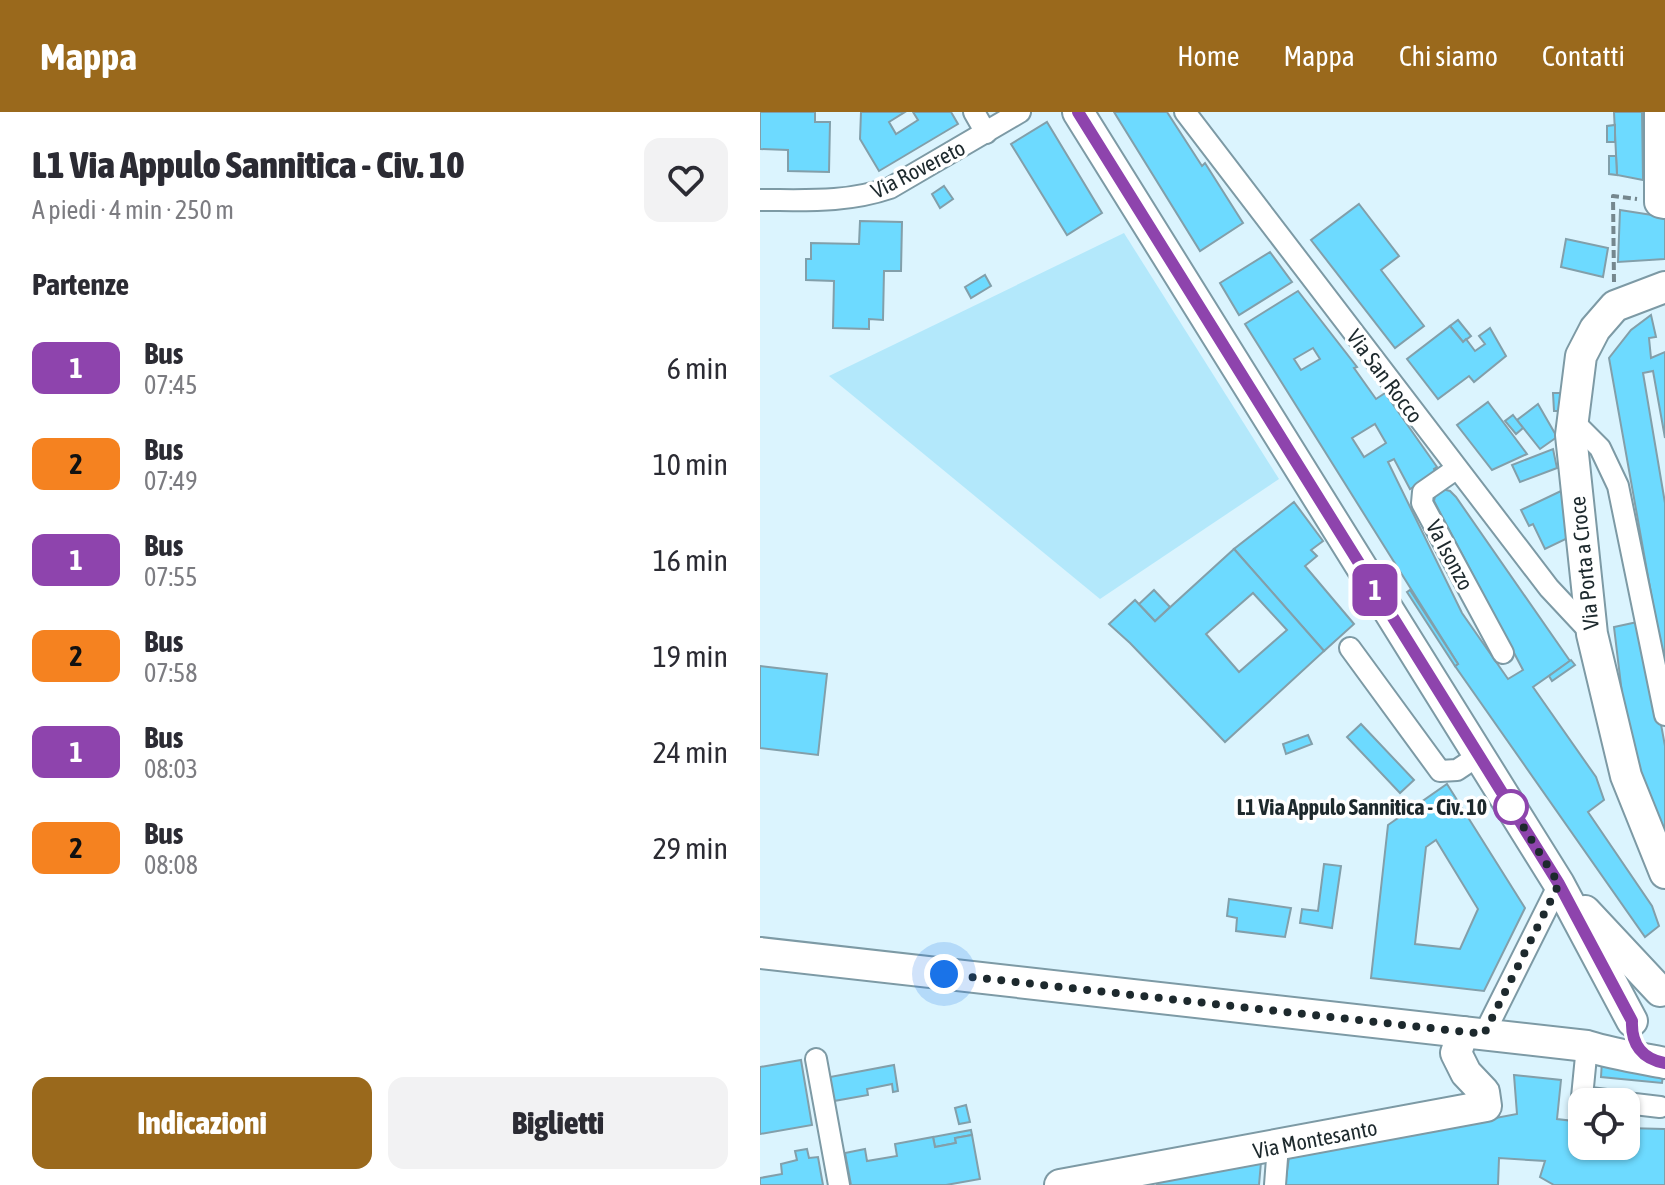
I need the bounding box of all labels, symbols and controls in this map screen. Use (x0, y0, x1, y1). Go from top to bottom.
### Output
text: Mappa (40, 35, 137, 78)
text: Home (1177, 40, 1240, 72)
text: Mappa (1284, 40, 1355, 72)
text: Chi siamo (1399, 40, 1498, 72)
text: Contatti (1542, 40, 1625, 72)
street label: Via Rovereto (867, 134, 969, 204)
button: heart (644, 138, 728, 222)
text: L1 Via Appulo Sannitica - Civ. 10 (32, 143, 464, 186)
text: A piedi · 4 min · 250 m (32, 195, 234, 225)
text: Partenze (32, 267, 129, 301)
street label: Via San Rocco (1341, 324, 1429, 428)
text: Bus (144, 336, 183, 370)
text: 6 min (667, 351, 728, 385)
text: 1 (69, 352, 83, 384)
text: 07:45 (144, 370, 198, 400)
text: Bus (144, 432, 183, 466)
text: 10 min (653, 447, 728, 481)
text: 2 (69, 448, 83, 480)
text: 07:49 (144, 466, 198, 496)
street label: Via Porta a Croce (1564, 495, 1604, 631)
street label: Va Isonzo (1421, 515, 1479, 595)
text: Bus (144, 528, 183, 562)
text: 16 min (653, 543, 728, 577)
text: 1 (69, 544, 83, 576)
text: 07:55 (144, 562, 198, 592)
line badge: 1 (1349, 564, 1401, 616)
text: 1 (1368, 574, 1382, 606)
text: Bus (144, 624, 183, 658)
text: 19 min (653, 639, 728, 673)
text: 2 (69, 640, 83, 672)
text: 07:58 (144, 658, 198, 688)
text: Bus (144, 720, 183, 754)
text: 24 min (653, 735, 728, 769)
text: 1 (69, 736, 83, 768)
text: 08:03 (144, 754, 198, 784)
marker: L1 Via Appulo Sannitica - Civ. 10 (1494, 790, 1528, 824)
place label: L1 Via Appulo Sannitica - Civ. 10 (1237, 794, 1487, 820)
text: Bus (144, 816, 183, 850)
text: 29 min (653, 831, 728, 865)
text: 2 (69, 832, 83, 864)
text: 08:08 (144, 850, 198, 880)
your location (924, 954, 964, 994)
button: Indicazioni (32, 1077, 372, 1169)
button: Biglietti (388, 1077, 728, 1169)
map controls (1568, 1088, 1640, 1160)
button: locate (1568, 1088, 1640, 1160)
street label: Via Montesanto (1251, 1114, 1379, 1164)

